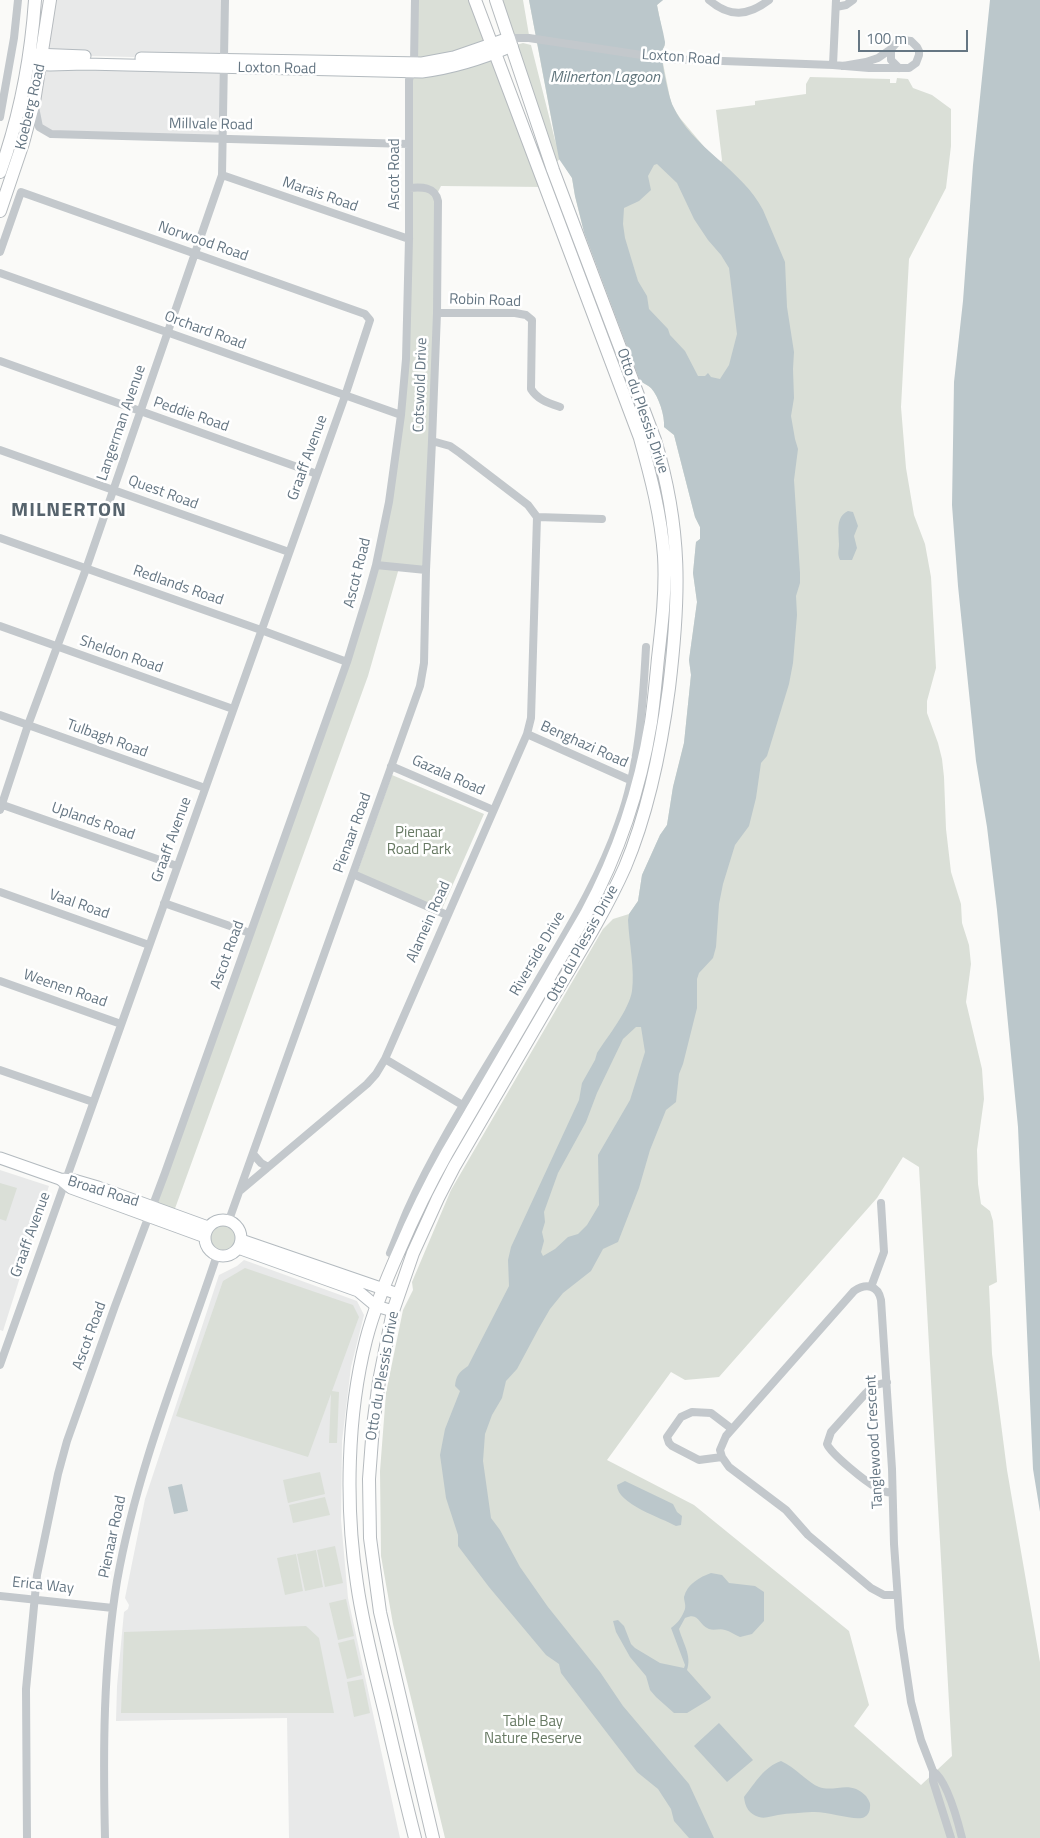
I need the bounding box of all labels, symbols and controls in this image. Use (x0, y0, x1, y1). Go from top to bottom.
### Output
scale bar (860, 20, 970, 52)
text: 100 m (866, 27, 907, 50)
street label: Loxton Road (641, 46, 721, 70)
street label: Loxton Road (238, 59, 316, 79)
street label: Koeberg Road (12, 62, 50, 152)
water label: Milnerton Lagoon (550, 68, 660, 88)
street label: Millvale Road (169, 115, 253, 135)
street label: Ascot Road (386, 138, 404, 210)
street label: Marais Road (280, 174, 360, 216)
street label: Norwood Road (156, 218, 250, 266)
street label: Robin Road (449, 291, 521, 311)
street label: Orchard Road (162, 308, 248, 354)
street label: Cotswold Drive (410, 337, 432, 433)
street label: Otto du Plessis Drive (612, 346, 672, 476)
street label: Langerman Avenue (94, 363, 150, 483)
street label: Peddie Road (151, 394, 231, 436)
street label: Graaff Avenue (284, 413, 332, 503)
street label: Quest Road (125, 472, 201, 514)
district label: MILNERTON (10, 499, 128, 523)
street label: Ascot Road (341, 536, 375, 610)
street label: Redlands Road (130, 562, 226, 610)
street label: Sheldon Road (77, 632, 165, 678)
street label: Tulbagh Road (64, 716, 150, 762)
street label: Benghazi Road (537, 718, 631, 772)
street label: Gazala Road (409, 752, 487, 800)
street label: Pienaar Road (330, 791, 376, 875)
street label: Graaff Avenue (148, 795, 196, 885)
street label: Uplands Road (49, 799, 137, 845)
park label: Pienaar Road Park (387, 824, 451, 859)
street label: Alamein Road (403, 879, 455, 965)
street label: Otto du Plessis Drive (543, 882, 623, 1006)
street label: Vaal Road (46, 886, 112, 924)
street label: Riverside Drive (507, 909, 569, 999)
street label: Ascot Road (207, 918, 249, 992)
street label: Weenen Road (21, 966, 109, 1012)
street label: Broad Road (65, 1173, 141, 1211)
street label: Graaff Avenue (7, 1190, 55, 1280)
street label: Ascot Road (69, 1299, 111, 1373)
street label: Otto du Plessis Drive (363, 1310, 403, 1442)
street label: Tanglewood Crescent (863, 1375, 887, 1509)
street label: Pienaar Road (95, 1494, 131, 1580)
street label: Erica Way (11, 1574, 75, 1598)
park label: Table Bay Nature Reserve (484, 1713, 582, 1748)

